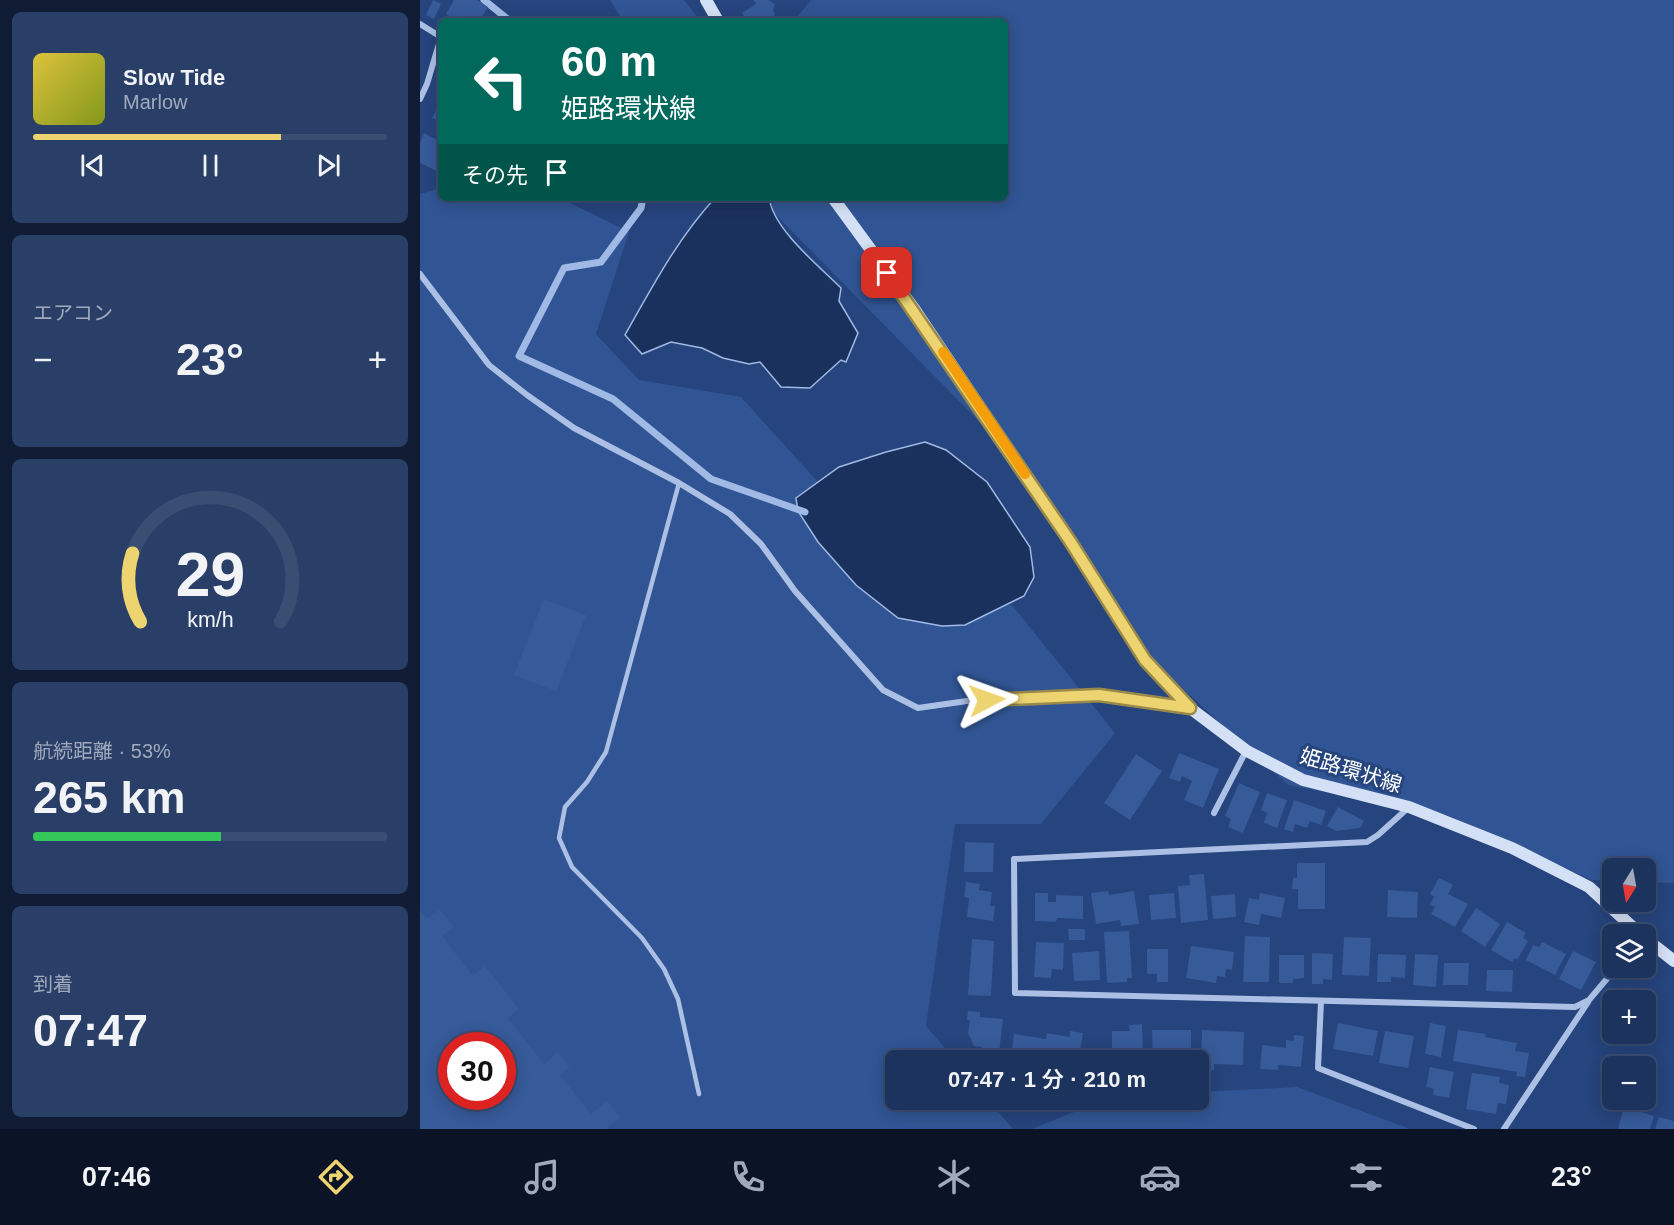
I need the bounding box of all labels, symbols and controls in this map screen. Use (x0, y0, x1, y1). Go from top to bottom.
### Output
text: 60 m (561, 38, 657, 85)
icon: left (462, 42, 540, 120)
text: Slow Tide (123, 65, 225, 90)
text: Marlow (123, 91, 187, 113)
text: 姫路環状線 (561, 94, 696, 124)
icon: previous (76, 149, 109, 182)
icon: pause (194, 149, 227, 182)
icon: next (312, 149, 345, 182)
icon: arrive (540, 156, 573, 189)
text: その先 (462, 163, 528, 188)
pin (861, 247, 912, 298)
icon: arrive (870, 256, 903, 289)
text: エアコン (33, 302, 113, 324)
text: 23° (176, 334, 244, 385)
text: − (33, 341, 52, 378)
text: + (368, 341, 387, 378)
text: 29 (175, 540, 245, 609)
text: km/h (187, 608, 233, 632)
position arrow (955, 668, 1019, 732)
text: 航続距離 · 53% (33, 740, 171, 762)
street label: 姫路環状線 (1297, 744, 1405, 796)
text: 265 km (33, 772, 186, 823)
north arrow (1602, 858, 1656, 912)
map controls (1602, 858, 1656, 1110)
button: layers (1602, 924, 1656, 978)
text: 到着 (33, 973, 73, 995)
button: + (1602, 990, 1656, 1044)
text: 07:47 (33, 1005, 148, 1056)
speed limit sign: 30 (438, 1032, 516, 1110)
button: − (1602, 1056, 1656, 1110)
text: 07:47 · 1 分 · 210 m (948, 1067, 1146, 1092)
icon: directions (315, 1156, 357, 1198)
icon: music (521, 1156, 563, 1198)
icon: phone (727, 1156, 769, 1198)
icon: climate (933, 1156, 975, 1198)
icon: car (1139, 1156, 1181, 1198)
icon: filters (1345, 1156, 1387, 1198)
text: 07:46 (82, 1162, 151, 1192)
text: 23° (1551, 1162, 1592, 1192)

